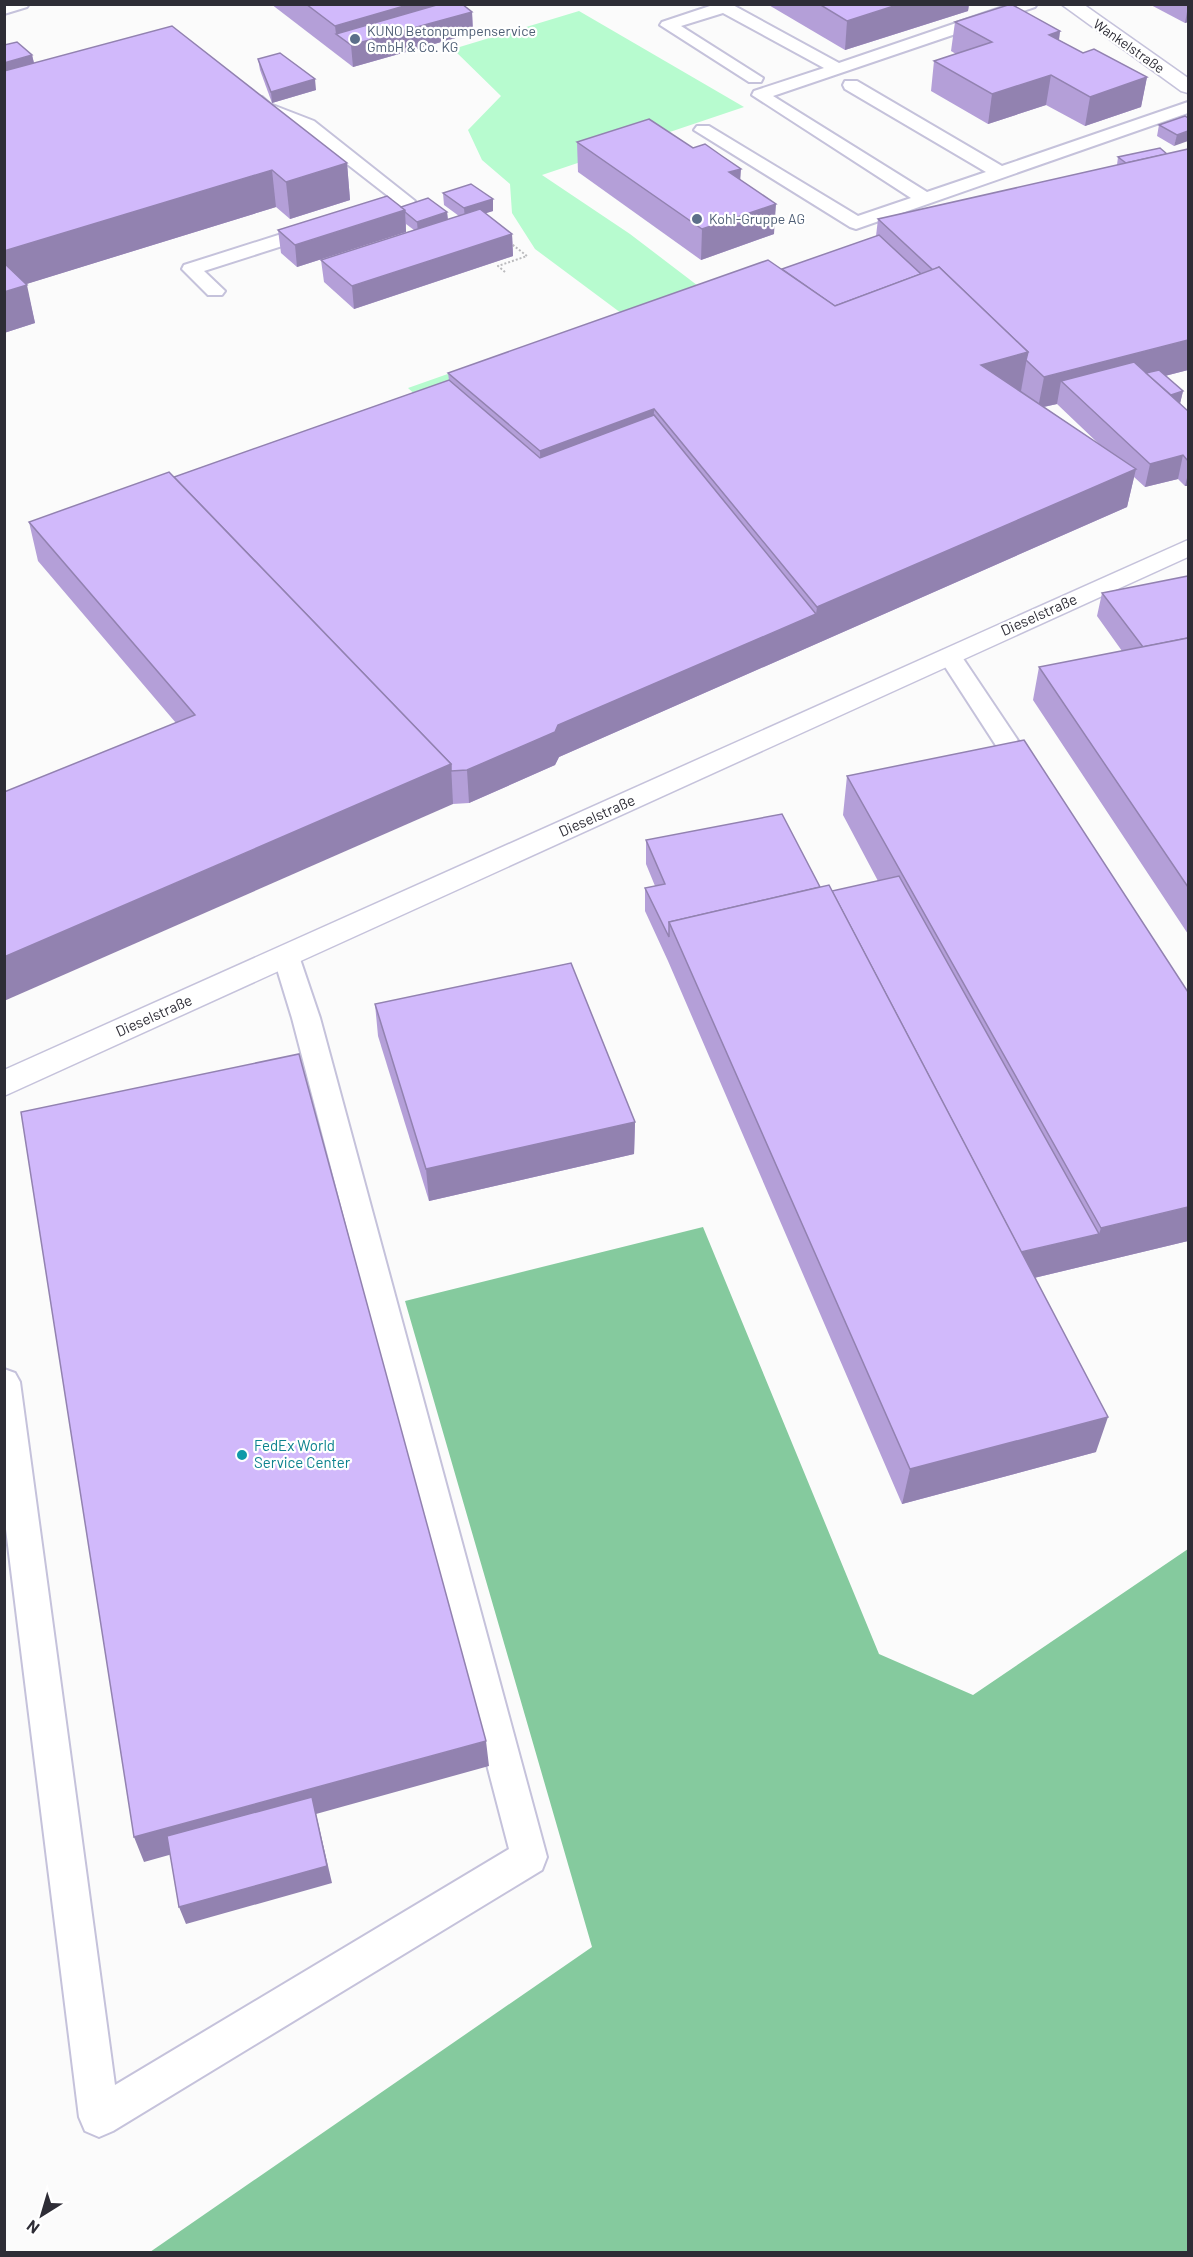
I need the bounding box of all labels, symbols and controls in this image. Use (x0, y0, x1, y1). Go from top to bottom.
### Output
street label: Wankelstraße (1090, 15, 1168, 76)
place label: KUNO Betonpumpenservice GmbH & Co. KG (367, 22, 536, 55)
marker: KUNO Betonpumpenservice GmbH & Co. KG (348, 32, 362, 46)
place label: Kohl-Gruppe AG (709, 210, 805, 227)
marker: Kohl-Gruppe AG (690, 212, 704, 226)
street label: Dieselstraße (998, 589, 1080, 639)
street label: Dieselstraße (556, 790, 638, 840)
street label: Dieselstraße (113, 990, 195, 1040)
place label: FedEx World Service Center (254, 1436, 351, 1471)
marker: FedEx World Service Center (235, 1448, 249, 1462)
north arrow (12, 2185, 72, 2245)
text: N (23, 2217, 43, 2238)

